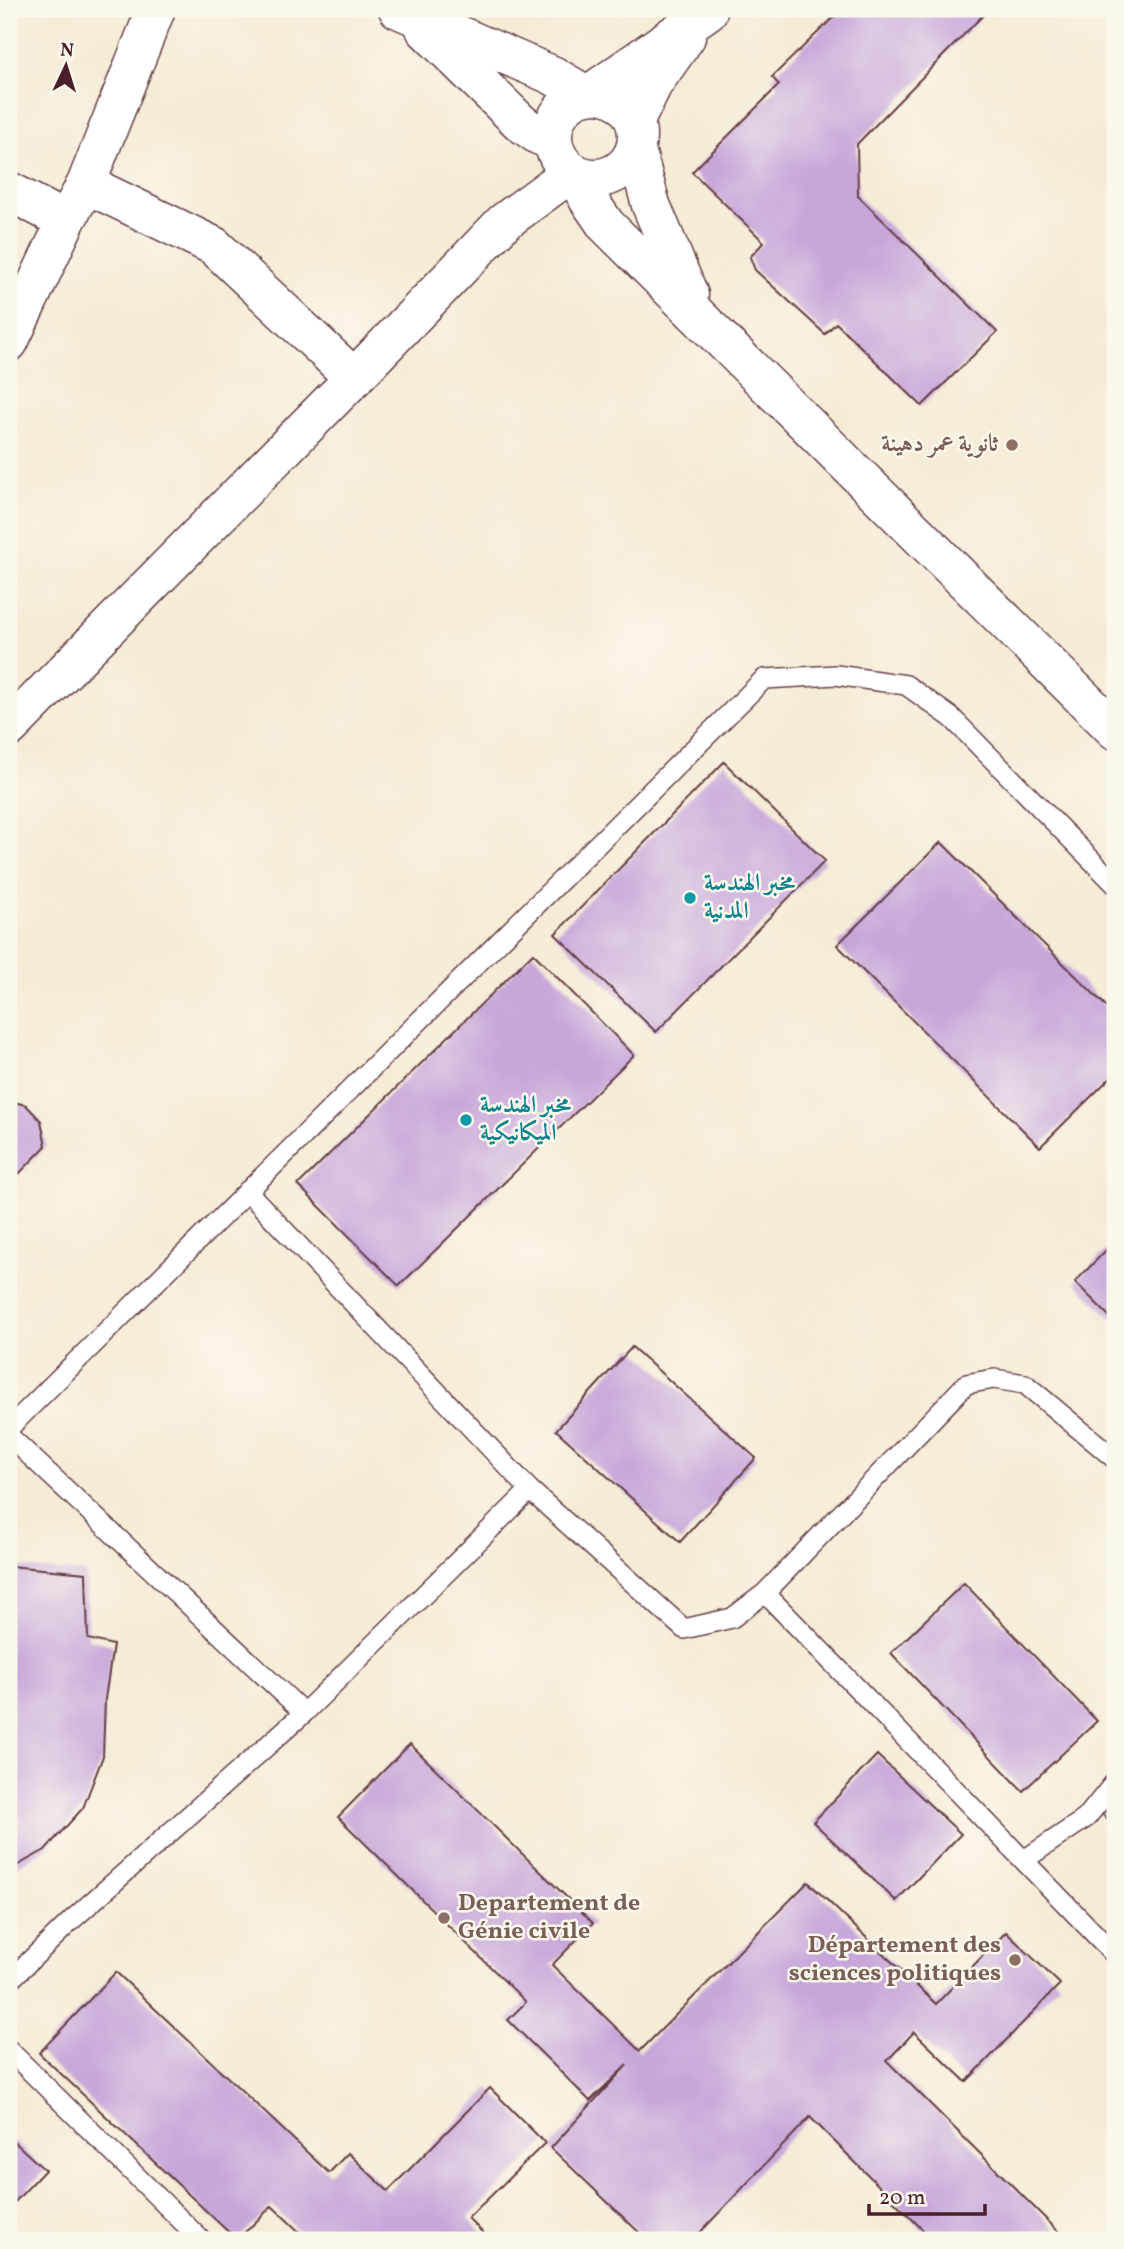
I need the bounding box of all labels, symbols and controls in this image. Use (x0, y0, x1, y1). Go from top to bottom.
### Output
north arrow (32, 32, 102, 102)
text: N (59, 38, 75, 65)
place label: ثانوية عمر دهينة (881, 428, 998, 462)
marker: ثانوية عمر دهينة (1004, 437, 1020, 453)
place label: مخبر الهندسة المدنية (704, 867, 795, 929)
marker: مخبر الهندسة المدنية (682, 890, 698, 906)
place label: مخبر الهندسة الميكانيكية (480, 1089, 571, 1151)
marker: مخبر الهندسة الميكانيكية (458, 1112, 474, 1128)
place label: Departement de Génie civile (458, 1887, 640, 1949)
marker: Departement de Génie civile (436, 1910, 452, 1926)
place label: Département des sciences politiques (789, 1929, 1001, 1991)
marker: Département des sciences politiques (1007, 1952, 1023, 1968)
scale bar (869, 2172, 984, 2216)
text: 20 m (879, 2184, 925, 2213)

